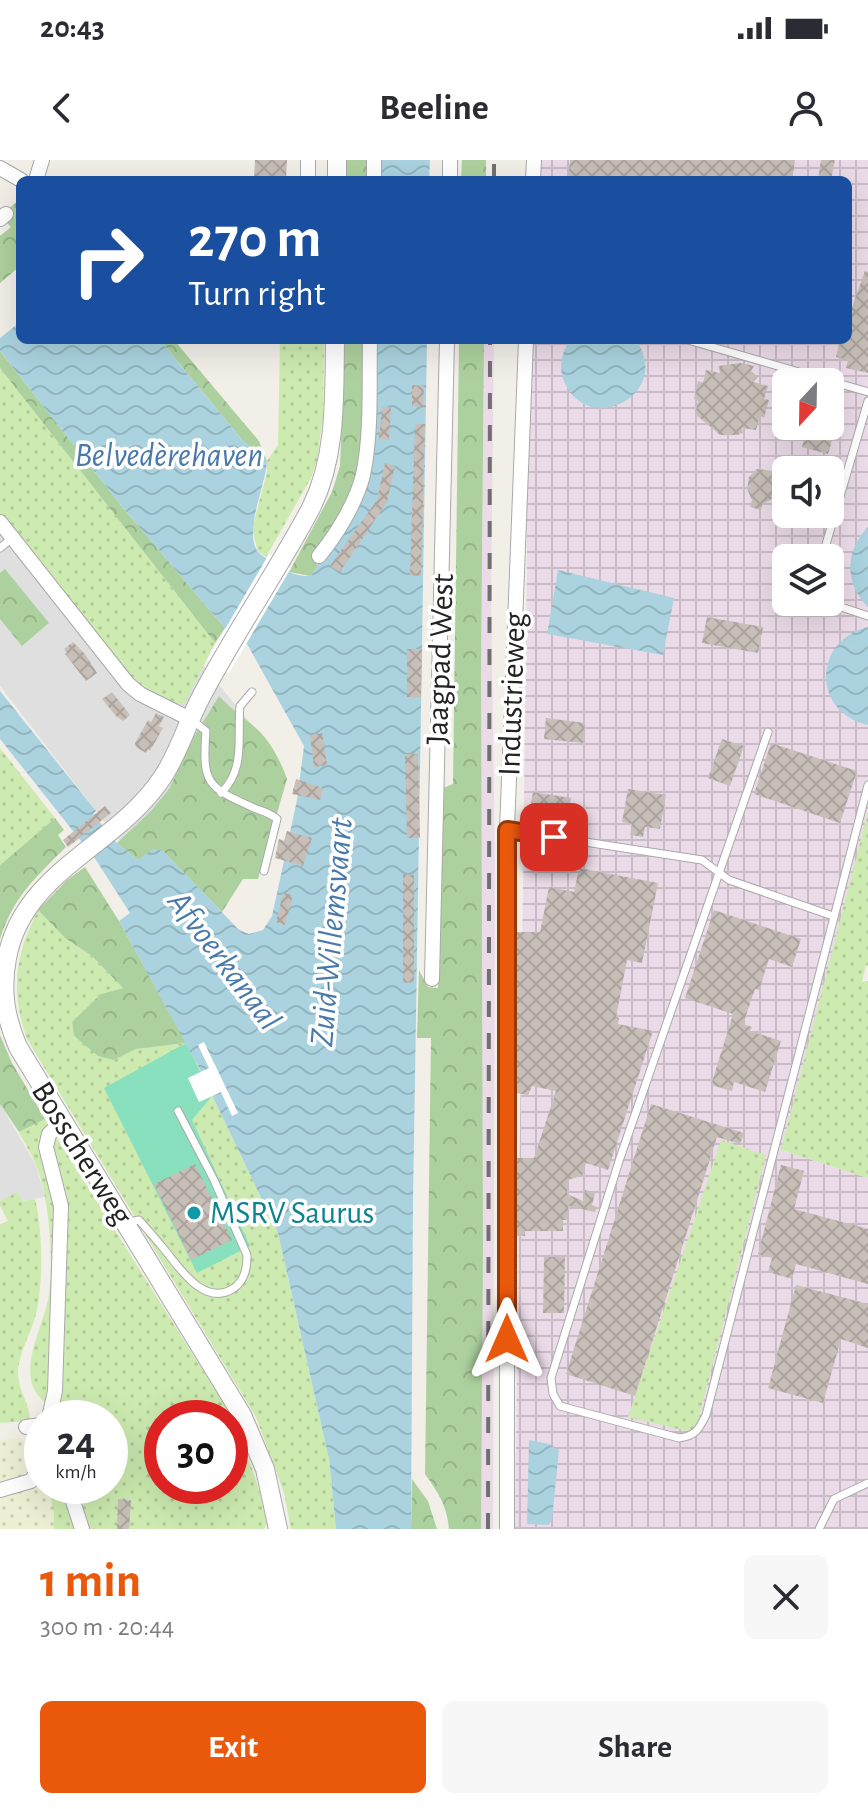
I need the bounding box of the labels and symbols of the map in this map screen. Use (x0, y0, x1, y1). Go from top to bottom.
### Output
north arrow (772, 368, 844, 440)
water label: Belvedèrehaven (75, 439, 263, 473)
street label: Jaagpad West (421, 573, 459, 745)
street label: Industrieweg (493, 611, 531, 776)
pin (520, 803, 588, 871)
water label: Zuid-Willemsvaart (305, 816, 359, 1048)
water label: Afvoerkanaal (160, 884, 287, 1037)
street label: Bosscherweg (26, 1076, 139, 1230)
place label: MSRV Saurus (210, 1197, 374, 1229)
marker: MSRV Saurus (185, 1204, 203, 1222)
position arrow (465, 1297, 549, 1381)
speed limit sign: 30 (144, 1400, 248, 1504)

